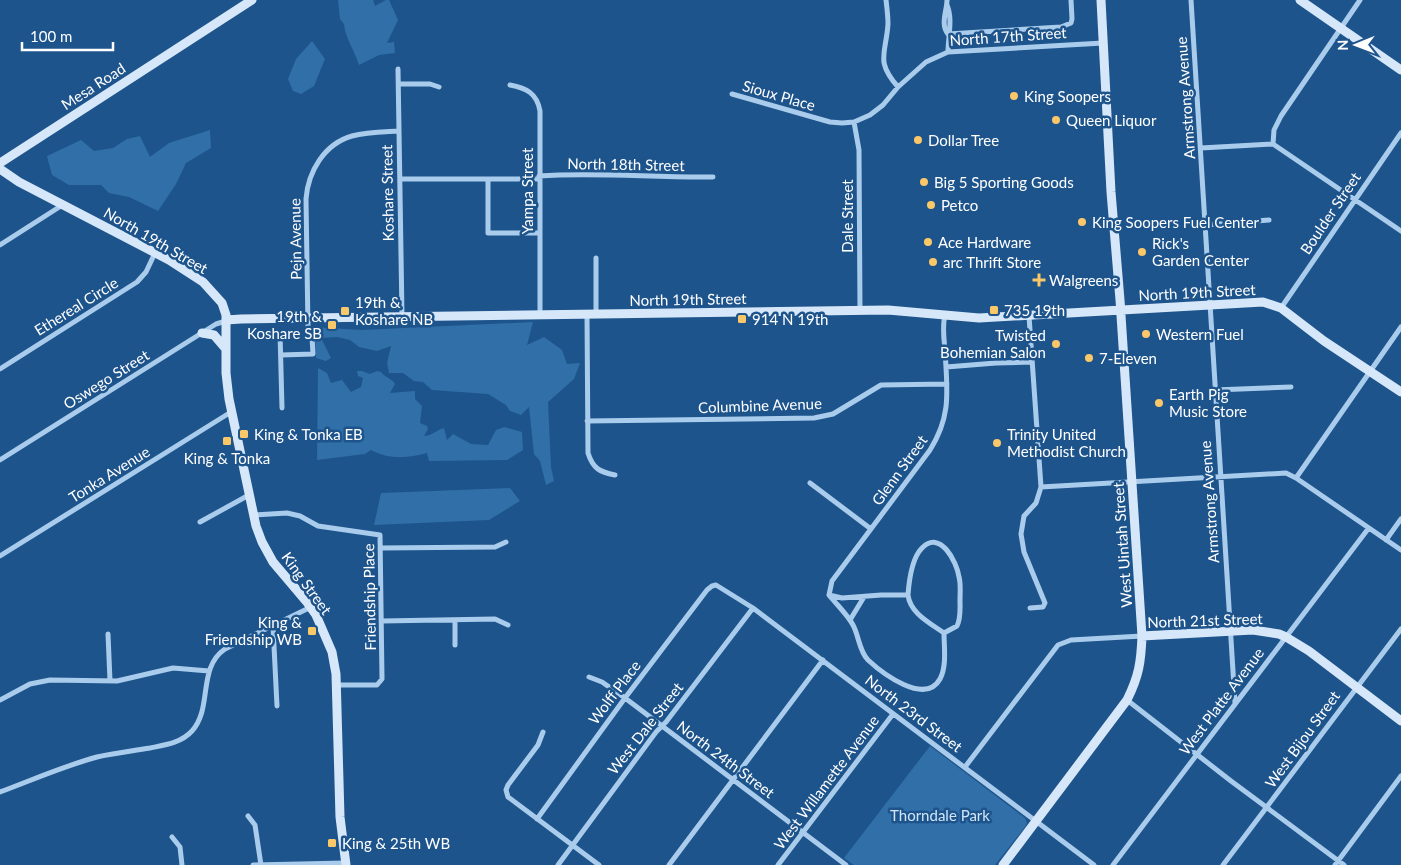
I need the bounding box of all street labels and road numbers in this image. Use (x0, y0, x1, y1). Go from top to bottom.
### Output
street label: North 17th Street (949, 23, 1068, 49)
street label: Armstrong Avenue (1172, 36, 1198, 160)
street label: Mesa Road (58, 59, 128, 113)
street label: Sioux Place (741, 76, 817, 114)
street label: Koshare Street (377, 144, 397, 241)
street label: Yampa Street (518, 147, 536, 234)
street label: North 18th Street (567, 154, 685, 174)
street label: Boulder Street (1296, 168, 1364, 257)
street label: Dale Street (838, 179, 856, 253)
street label: Pejn Avenue (285, 198, 305, 280)
street label: North 19th Street (101, 203, 212, 277)
street label: Ethereal Circle (31, 273, 121, 339)
street label: North 19th Street (1138, 280, 1257, 304)
street label: North 19th Street (629, 289, 747, 309)
street label: Oswego Street (60, 345, 153, 412)
street label: Columbine Avenue (698, 394, 822, 416)
street label: Glenn Street (867, 431, 931, 509)
street label: Armstrong Avenue (1196, 440, 1222, 564)
street label: Tonka Avenue (65, 442, 153, 506)
street label: West Uintah Street (1109, 481, 1135, 608)
street label: Friendship Place (359, 543, 379, 651)
street label: King Street (278, 548, 336, 618)
street label: North 21st Street (1147, 609, 1264, 631)
street label: West Platte Avenue (1175, 644, 1267, 758)
street label: Wolff Place (584, 657, 644, 727)
street label: North 23rd Street (862, 671, 967, 756)
street label: West Dale Street (603, 678, 687, 778)
street label: West Bijou Street (1261, 687, 1344, 791)
street label: West Willamette Avenue (770, 711, 882, 853)
street label: North 24th Street (674, 717, 779, 802)

